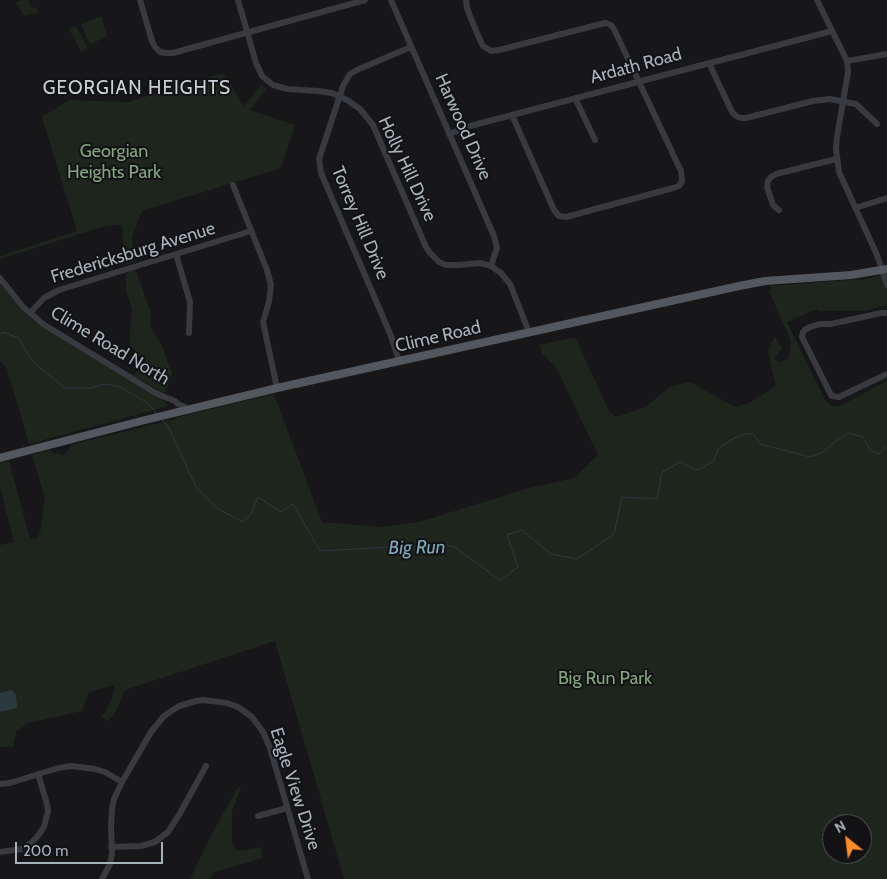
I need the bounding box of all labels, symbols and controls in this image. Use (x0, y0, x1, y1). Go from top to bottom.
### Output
street label: Ardath Road (588, 43, 684, 89)
street label: Harwood Drive (430, 71, 496, 183)
district label: GEORGIAN HEIGHTS (41, 77, 233, 99)
street label: Holly Hill Drive (373, 113, 441, 225)
park label: Georgian Heights Park (67, 141, 161, 183)
street label: Torrey Hill Drive (326, 163, 394, 283)
street label: Fredericksburg Avenue (48, 218, 218, 288)
street label: Clime Road North (47, 302, 173, 390)
street label: Clime Road (393, 317, 483, 357)
water label: Big Run (388, 536, 446, 560)
park label: Big Run Park (558, 668, 652, 690)
street label: Eagle View Drive (265, 725, 325, 853)
north arrow (822, 814, 872, 864)
text: N (832, 816, 849, 837)
scale bar (18, 832, 165, 864)
text: 200 m (23, 842, 68, 860)

